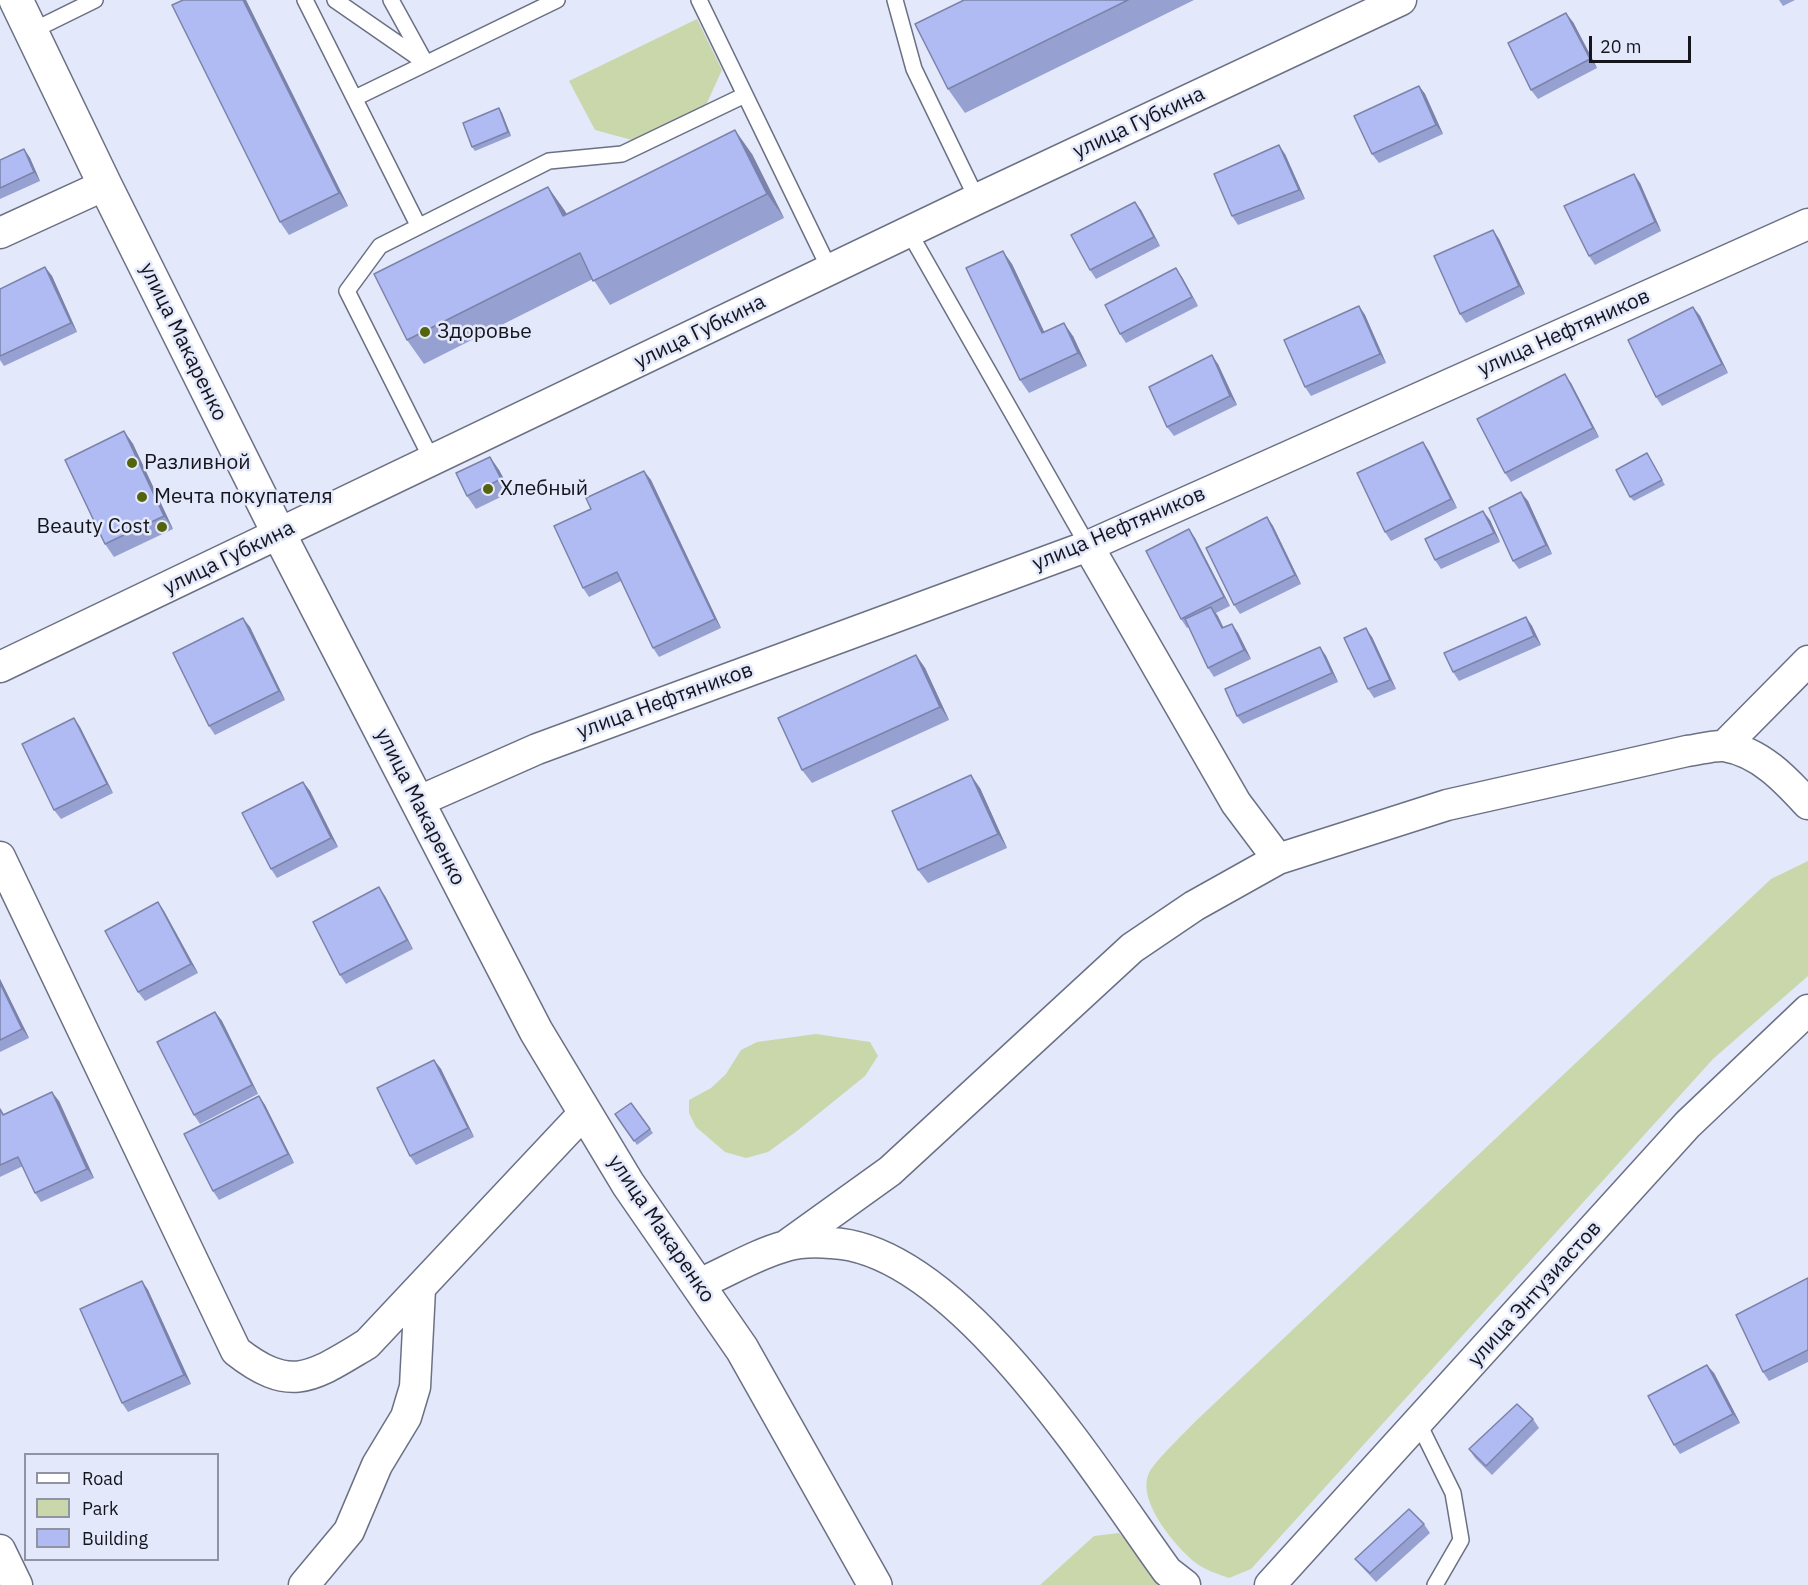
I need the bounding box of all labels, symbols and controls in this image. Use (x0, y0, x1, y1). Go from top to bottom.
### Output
scale bar (1592, 24, 1694, 62)
text: 20 m (1600, 35, 1642, 58)
street label: улица Губкина (1069, 81, 1209, 165)
street label: улица Макаренко (134, 259, 232, 425)
street label: улица Нефтяников (1474, 284, 1654, 382)
street label: улица Губкина (630, 289, 770, 375)
place label: Здоровье (437, 319, 532, 345)
marker: Здоровье (418, 325, 432, 339)
place label: Разливной (144, 450, 251, 476)
marker: Разливной (125, 456, 139, 470)
place label: Хлебный (500, 476, 588, 502)
street label: улица Нефтяников (1029, 481, 1209, 577)
marker: Хлебный (481, 482, 495, 496)
place label: Мечта покупателя (154, 484, 333, 510)
marker: Мечта покупателя (135, 490, 149, 504)
place label: Beauty Cost (37, 514, 150, 540)
street label: улица Губкина (159, 515, 299, 601)
marker: Beauty Cost (155, 520, 169, 534)
street label: улица Нефтяников (574, 657, 756, 745)
street label: улица Макаренко (370, 724, 470, 890)
street label: улица Макаренко (602, 1150, 720, 1308)
street label: улица Энтузиастов (1463, 1216, 1607, 1372)
legend (24, 1453, 219, 1561)
text: Road (82, 1467, 123, 1490)
text: Park (82, 1497, 118, 1520)
text: Building (82, 1527, 148, 1550)

